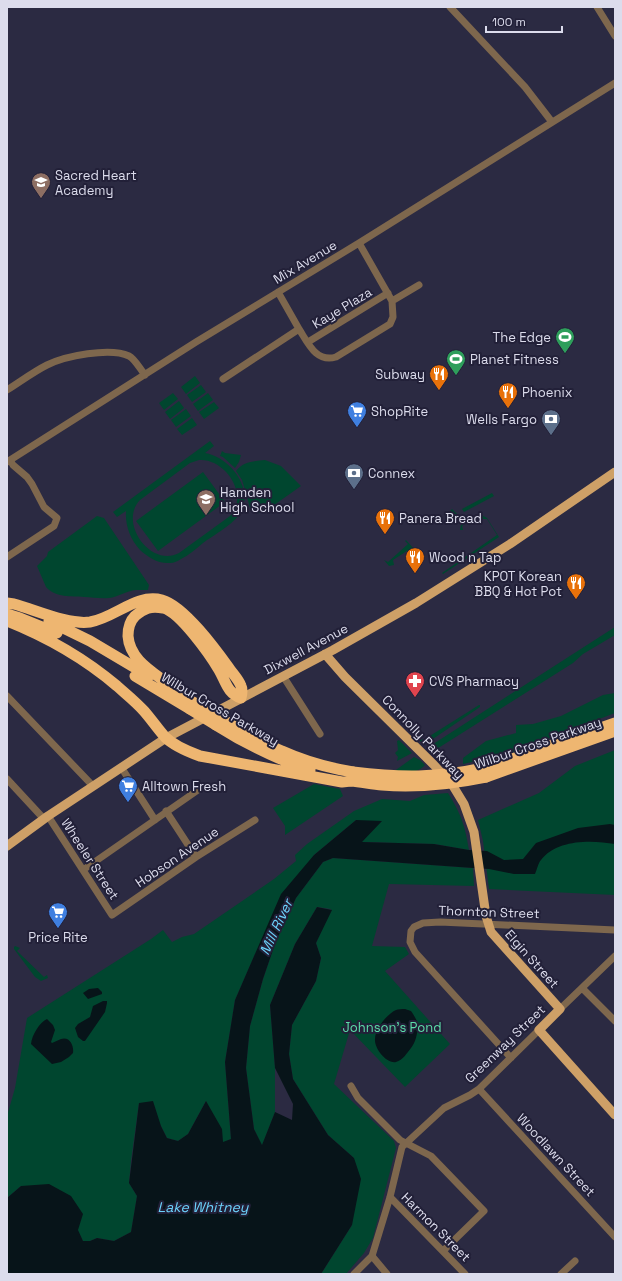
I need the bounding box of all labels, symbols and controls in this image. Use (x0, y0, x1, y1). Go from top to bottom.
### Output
scale bar (486, 8, 562, 34)
text: 100 m (492, 14, 526, 30)
place label: Sacred Heart Academy (55, 167, 137, 199)
school or university icon: Sacred Heart Academy (30, 171, 52, 199)
street label: Mix Avenue (270, 236, 340, 288)
street label: Kaye Plaza (309, 283, 376, 333)
sports icon: The Edge (554, 326, 576, 354)
place label: The Edge (493, 329, 551, 346)
sports icon: Planet Fitness (445, 348, 467, 376)
place label: Planet Fitness (470, 351, 559, 368)
restaurant icon: Subway (428, 363, 450, 391)
place label: Subway (375, 366, 425, 383)
restaurant icon: Phoenix (497, 381, 519, 409)
place label: Phoenix (522, 384, 573, 401)
supermarket icon: ShopRite (346, 400, 368, 428)
place label: ShopRite (371, 403, 428, 420)
bank icon: Wells Fargo (540, 408, 562, 436)
place label: Wells Fargo (466, 411, 537, 428)
bank icon: Connex (343, 462, 365, 490)
place label: Connex (368, 465, 416, 482)
place label: Hamden High School (220, 484, 294, 516)
school or university icon: Hamden High School (195, 488, 217, 516)
restaurant icon: Panera Bread (374, 507, 396, 535)
place label: Panera Bread (399, 510, 482, 527)
restaurant icon: Wood n Tap (404, 546, 426, 574)
place label: Wood n Tap (429, 549, 501, 566)
place label: KPOT Korean BBQ & Hot Pot (475, 568, 562, 600)
restaurant icon: KPOT Korean BBQ & Hot Pot (565, 572, 587, 600)
street label: Dixwell Avenue (261, 620, 351, 678)
street label: Wilbur Cross Parkway (158, 668, 282, 750)
pharmacy icon: CVS Pharmacy (404, 670, 426, 698)
place label: CVS Pharmacy (429, 673, 519, 690)
street label: Connolly Parkway (378, 691, 468, 783)
street label: Wilbur Cross Parkway (472, 713, 604, 773)
supermarket icon: Alltown Fresh (117, 775, 139, 803)
place label: Alltown Fresh (142, 778, 226, 795)
street label: Wheeler Street (57, 815, 123, 903)
street label: Hobson Avenue (132, 823, 222, 891)
water label: Mill River (255, 895, 297, 958)
supermarket icon: Price Rite (47, 901, 69, 929)
street label: Thornton Street (438, 902, 540, 922)
street label: Elgin Street (501, 926, 563, 992)
place label: Price Rite (28, 929, 88, 946)
street label: Greenway Street (461, 1001, 549, 1087)
park label: Johnson's Pond (342, 1019, 442, 1036)
street label: Woodlawn Street (513, 1110, 599, 1200)
street label: Harmon Street (398, 1189, 474, 1265)
water label: Lake Whitney (158, 1198, 250, 1216)

